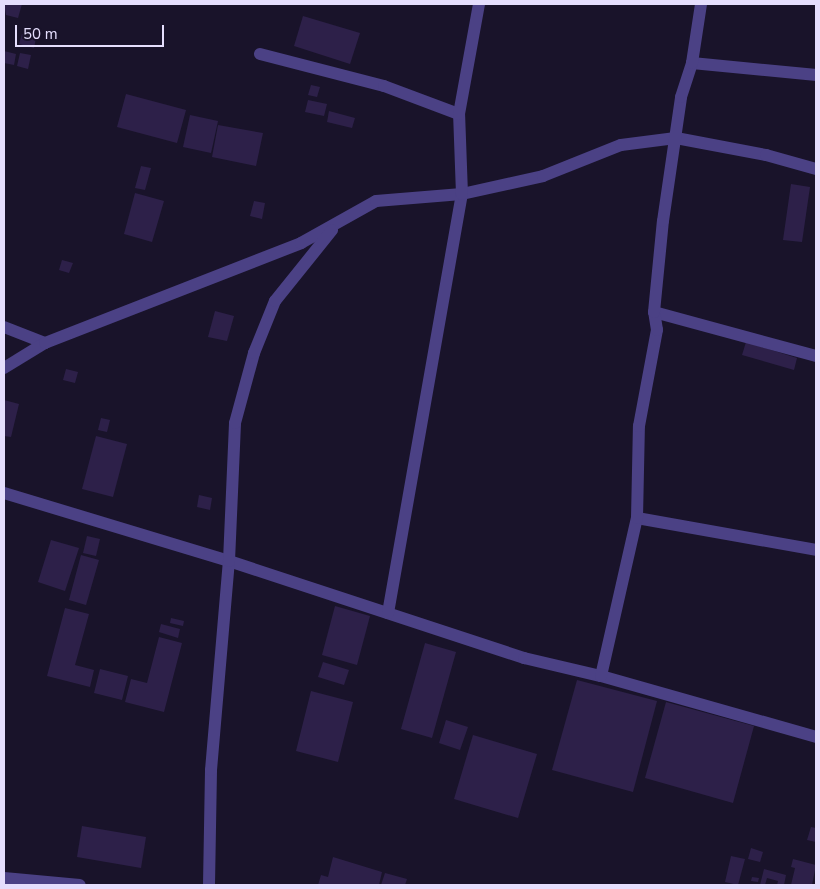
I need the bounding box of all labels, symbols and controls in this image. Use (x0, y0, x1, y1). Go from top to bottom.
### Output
scale bar (18, 15, 166, 47)
text: 50 m (23, 24, 58, 44)

